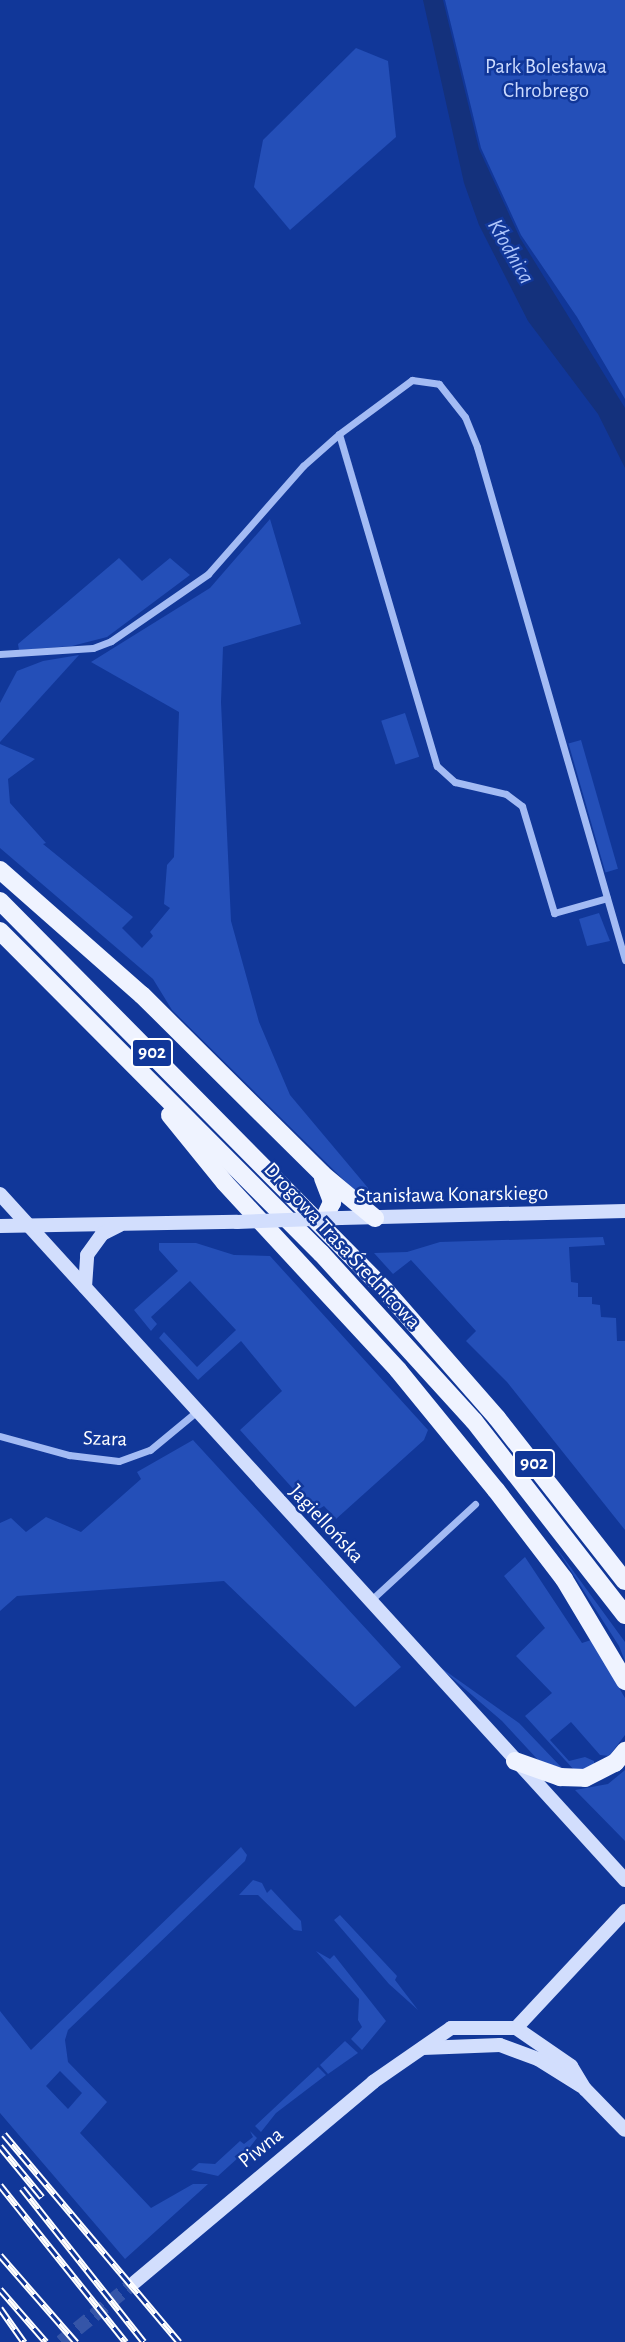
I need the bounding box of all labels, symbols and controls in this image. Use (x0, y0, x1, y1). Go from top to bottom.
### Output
park label: Park Bolesława Chrobrego (485, 54, 607, 104)
water label: Kłodnica (480, 214, 540, 290)
road number: 902 (129, 1037, 175, 1068)
street label: Drogowa Trasa Średnicowa (258, 1157, 426, 1335)
street label: Stanisława Konarskiego (356, 1181, 548, 1209)
street label: Szara (82, 1426, 128, 1452)
road number: 902 (511, 1448, 557, 1480)
street label: Jagiellońska (283, 1479, 369, 1569)
street label: Piwna (233, 2122, 289, 2174)

